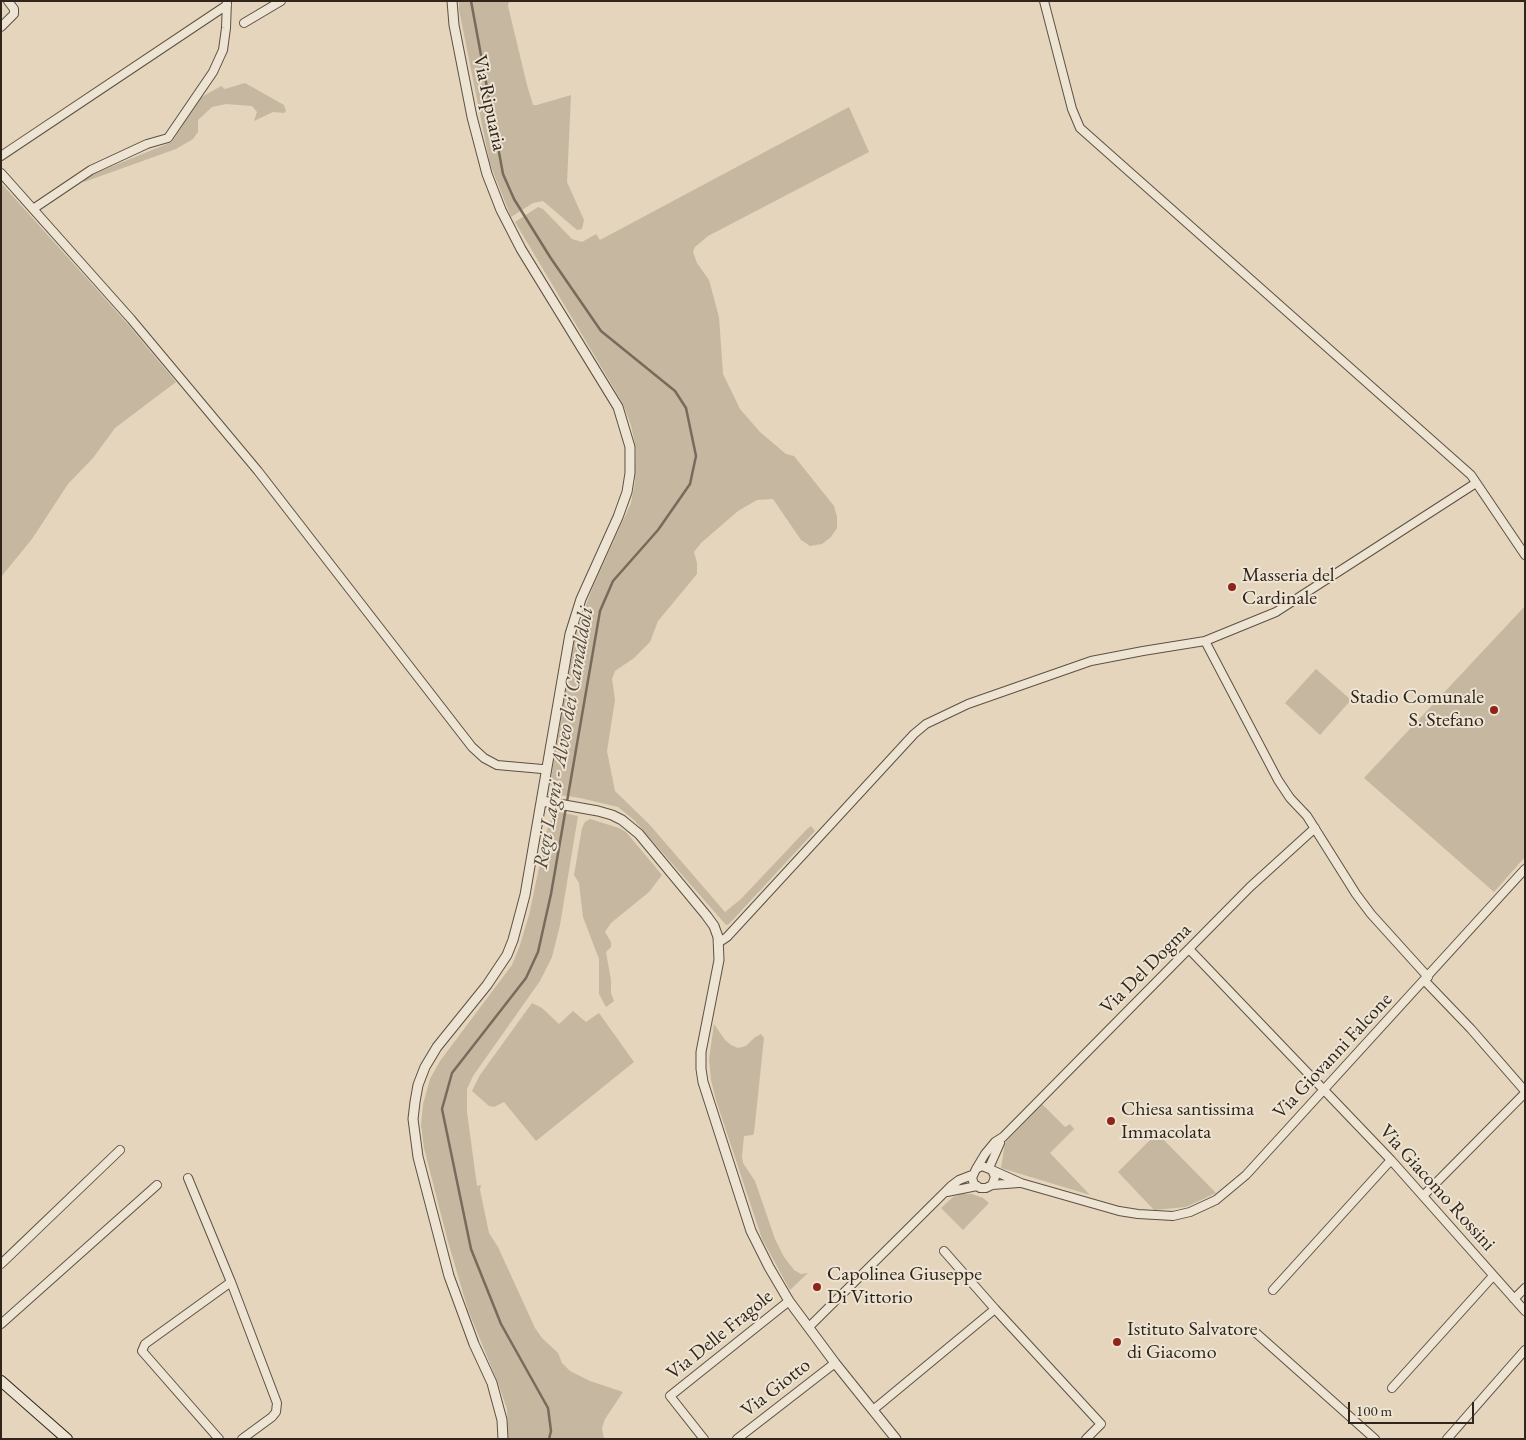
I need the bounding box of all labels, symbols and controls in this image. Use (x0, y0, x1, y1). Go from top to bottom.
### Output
street label: Via Ripuaria (467, 53, 511, 153)
place label: Masseria del Cardinale (1242, 564, 1335, 611)
marker: Masseria del Cardinale (1226, 581, 1238, 593)
water label: Regi Lagni - Alveo dei Camaldoli (529, 605, 599, 871)
place label: Stadio Comunale S. Stefano (1350, 686, 1484, 733)
marker: Stadio Comunale S. Stefano (1488, 704, 1500, 716)
street label: Via Del Dogma (1096, 919, 1196, 1019)
street label: Via Giovanni Falcone (1268, 988, 1398, 1124)
place label: Chiesa santissima Immacolata (1121, 1098, 1254, 1145)
marker: Chiesa santissima Immacolata (1105, 1115, 1117, 1127)
street label: Via Giacomo Rossini (1374, 1120, 1500, 1256)
place label: Capolinea Giuseppe Di Vittorio (827, 1263, 982, 1310)
marker: Capolinea Giuseppe Di Vittorio (811, 1281, 823, 1293)
street label: Via Delle Fragole (662, 1285, 778, 1385)
place label: Istituto Salvatore di Giacomo (1127, 1318, 1258, 1365)
marker: Istituto Salvatore di Giacomo (1111, 1336, 1123, 1348)
street label: Via Giotto (736, 1353, 816, 1423)
scale bar (1351, 1392, 1477, 1424)
text: 100 m (1356, 1401, 1392, 1420)

